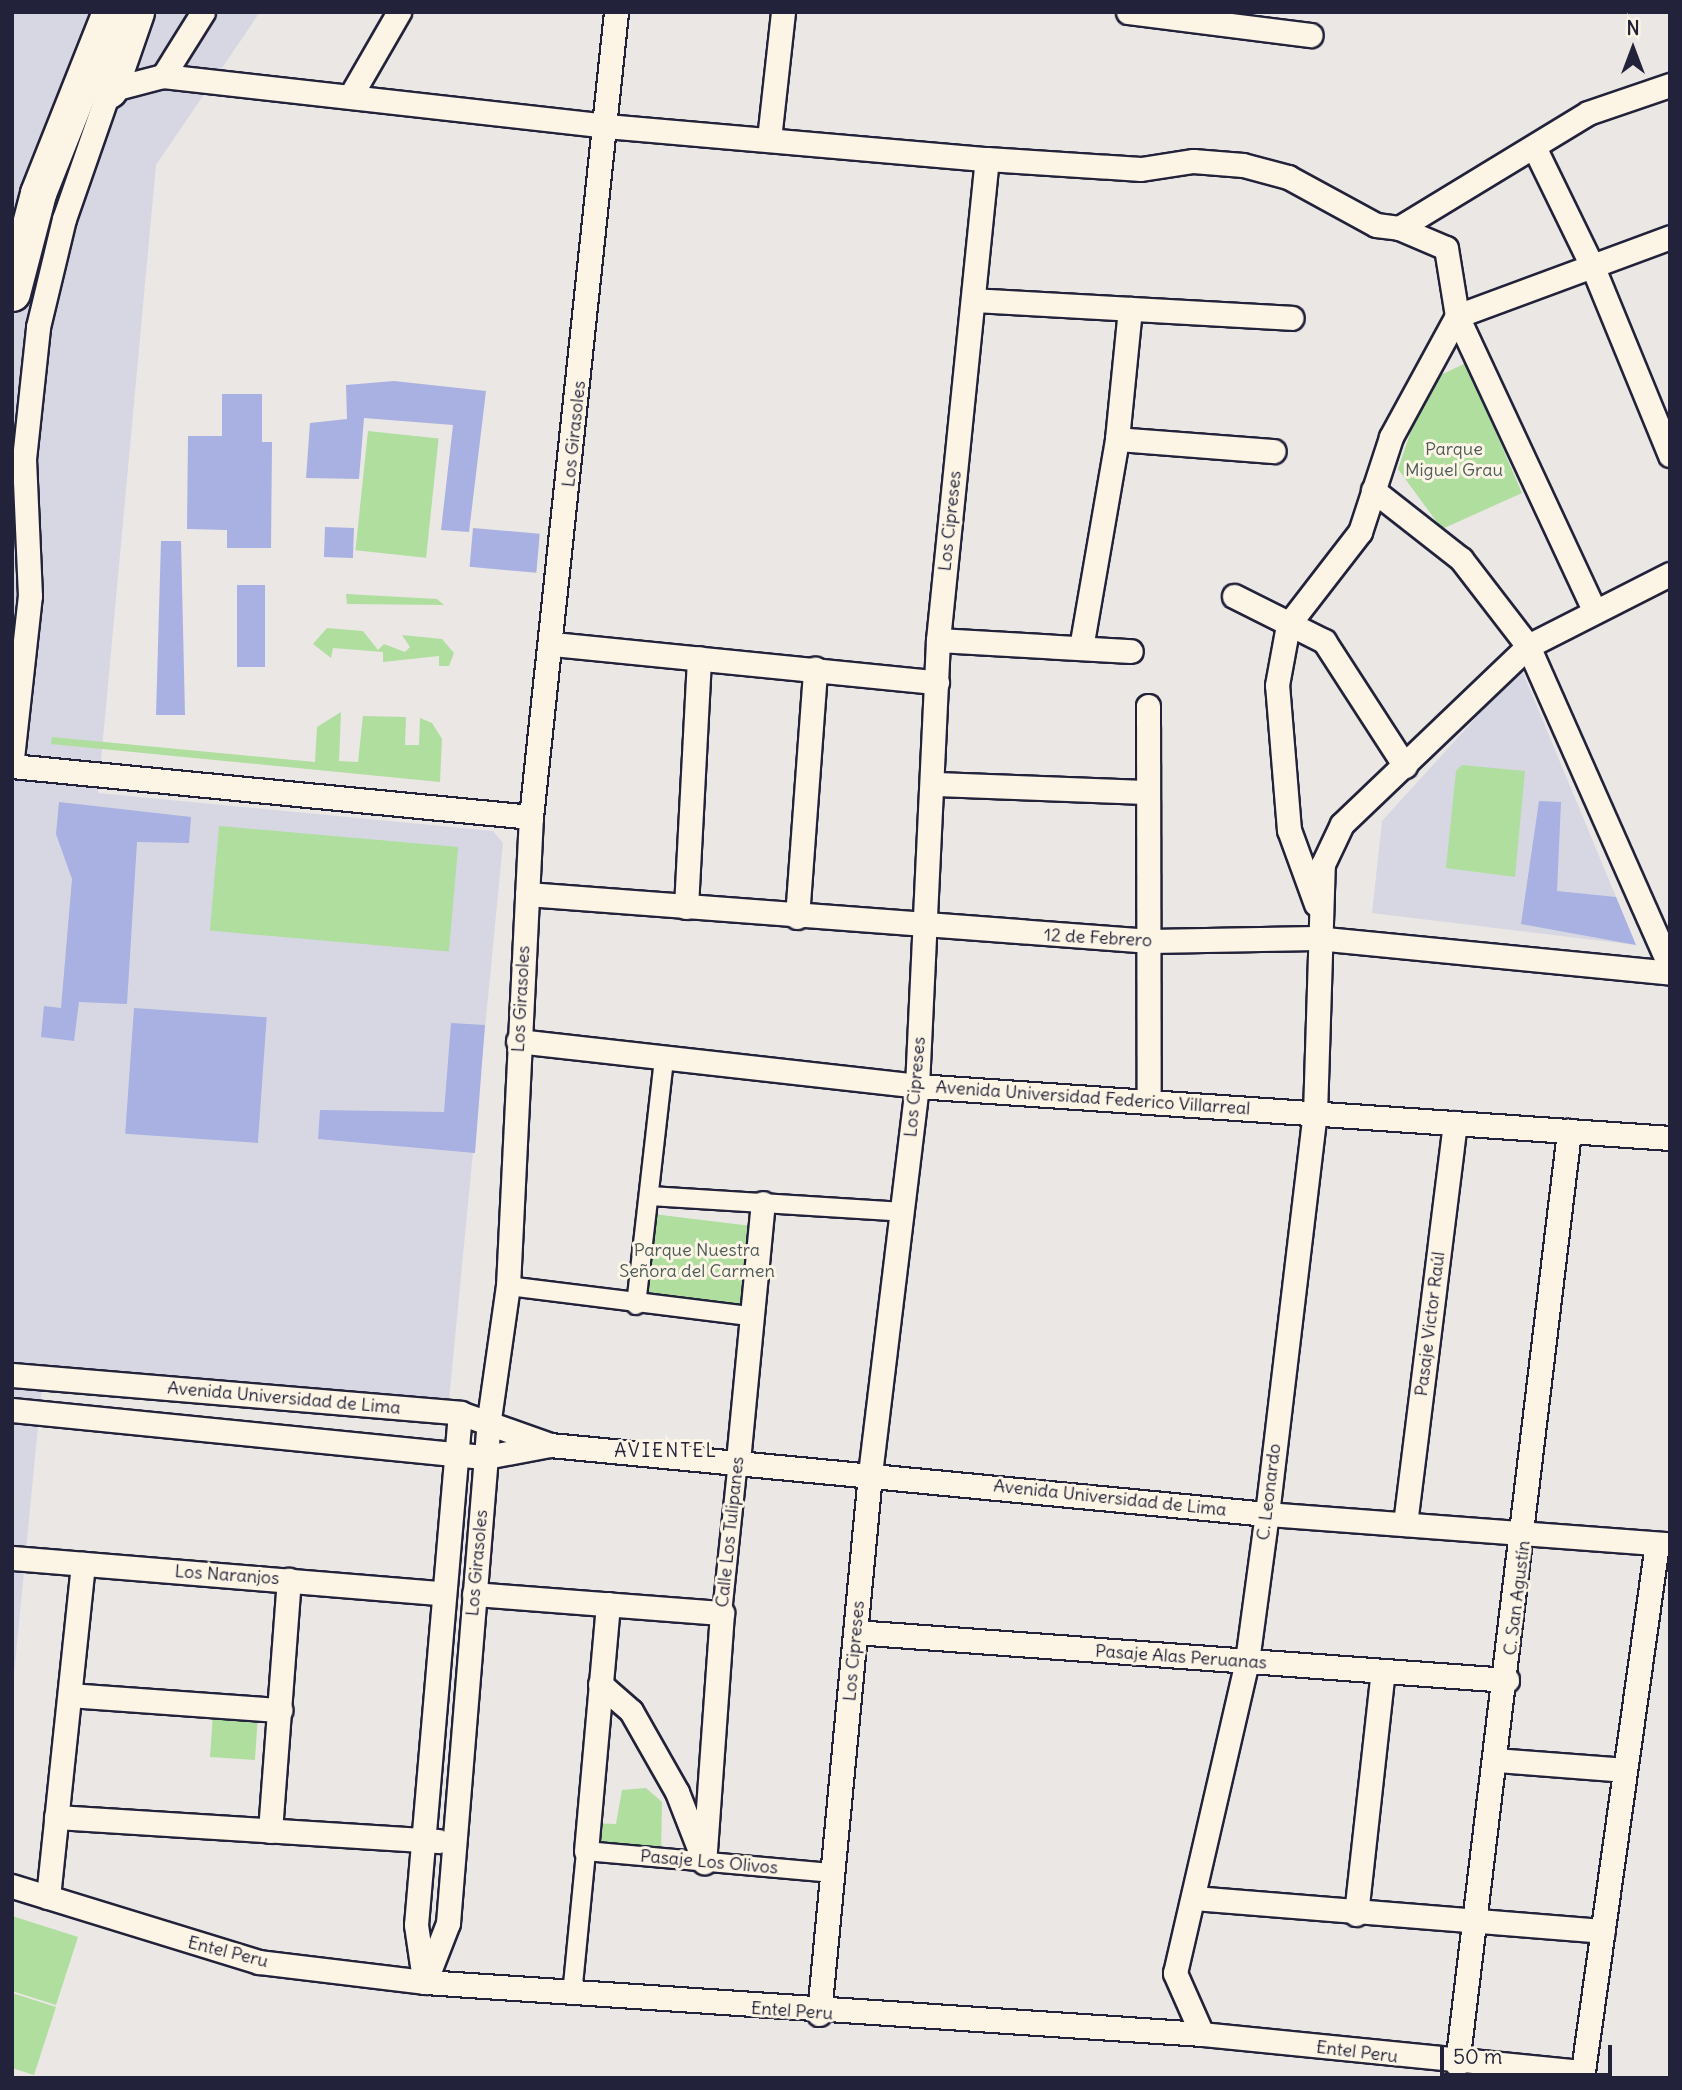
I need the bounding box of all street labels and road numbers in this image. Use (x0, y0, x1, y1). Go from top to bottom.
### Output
street label: Los Girasoles (558, 380, 590, 488)
street label: Los Cipreses (934, 470, 966, 572)
street label: 12 de Febrero (1043, 924, 1153, 952)
street label: Los Girasoles (507, 945, 535, 1053)
street label: Los Cipreses (900, 1036, 930, 1138)
street label: Avenida Universidad Federico Villarreal (935, 1076, 1251, 1120)
street label: Pasaje Victor Raúl (1410, 1250, 1450, 1398)
street label: Avenida Universidad de Lima (166, 1377, 402, 1419)
street label: C. Leonardo (1252, 1442, 1286, 1542)
street label: Calle Los Tulipanes (711, 1455, 749, 1609)
street label: Avenida Universidad de Lima (992, 1475, 1228, 1521)
street label: Los Girasoles (462, 1509, 492, 1617)
street label: C. San Agustín (1499, 1539, 1535, 1657)
street label: Los Naranjos (174, 1561, 280, 1589)
street label: Los Cipreses (839, 1600, 869, 1702)
street label: Pasaje Alas Peruanas (1094, 1640, 1268, 1674)
street label: Pasaje Los Olivos (639, 1845, 779, 1879)
street label: Entel Peru (185, 1932, 271, 1972)
street label: Entel Peru (750, 1997, 834, 2025)
street label: Entel Peru (1315, 2036, 1399, 2068)

